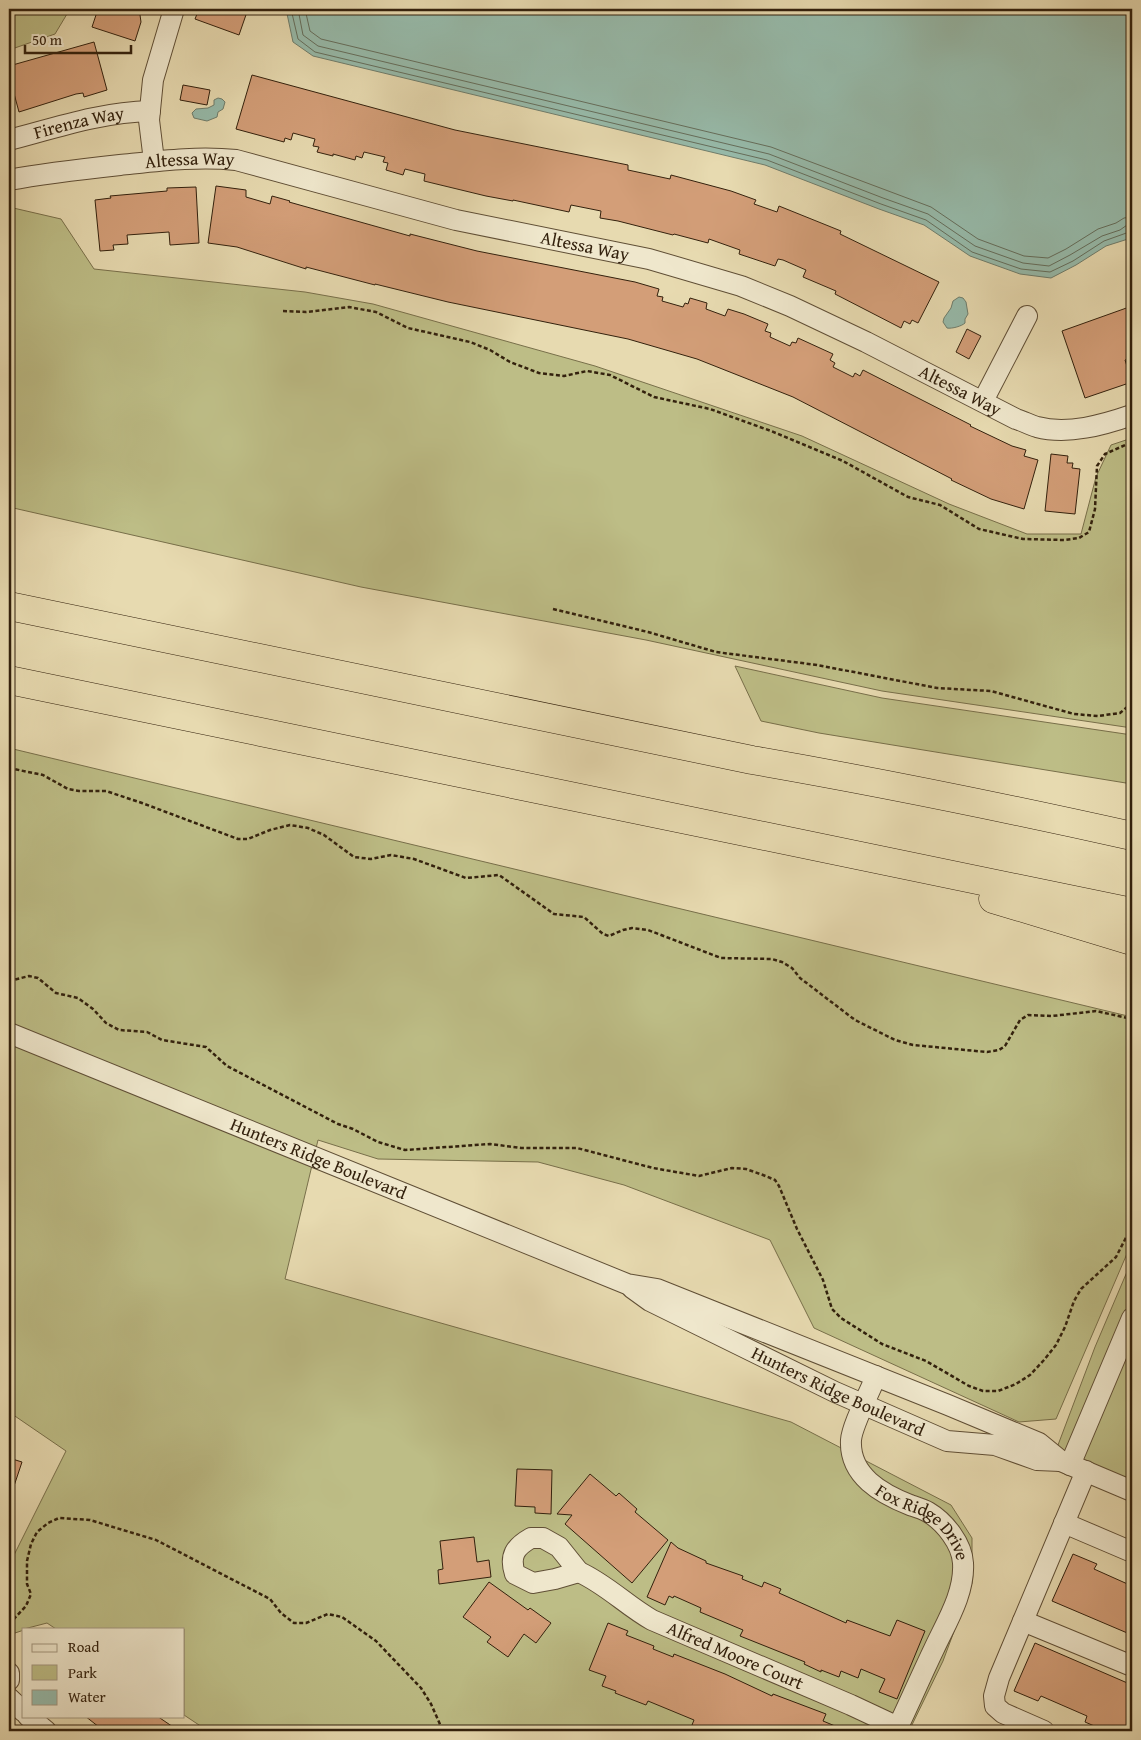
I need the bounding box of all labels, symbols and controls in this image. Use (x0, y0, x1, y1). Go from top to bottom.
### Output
scale bar (25, 22, 131, 54)
text: 50 m (32, 29, 63, 50)
street label: Firenza Way (30, 99, 126, 146)
street label: Altessa Way (144, 144, 236, 175)
street label: Altessa Way (538, 223, 632, 268)
street label: Altessa Way (914, 357, 1006, 422)
street label: Hunters Ridge Boulevard (226, 1110, 411, 1206)
street label: Hunters Ridge Boulevard (747, 1339, 930, 1443)
street label: Fox Ridge Drive (870, 1477, 977, 1563)
street label: Alfred Moore Court (663, 1614, 809, 1696)
legend (22, 1628, 185, 1718)
text: Road (68, 1636, 99, 1657)
text: Park (68, 1662, 97, 1683)
text: Water (68, 1686, 106, 1707)

